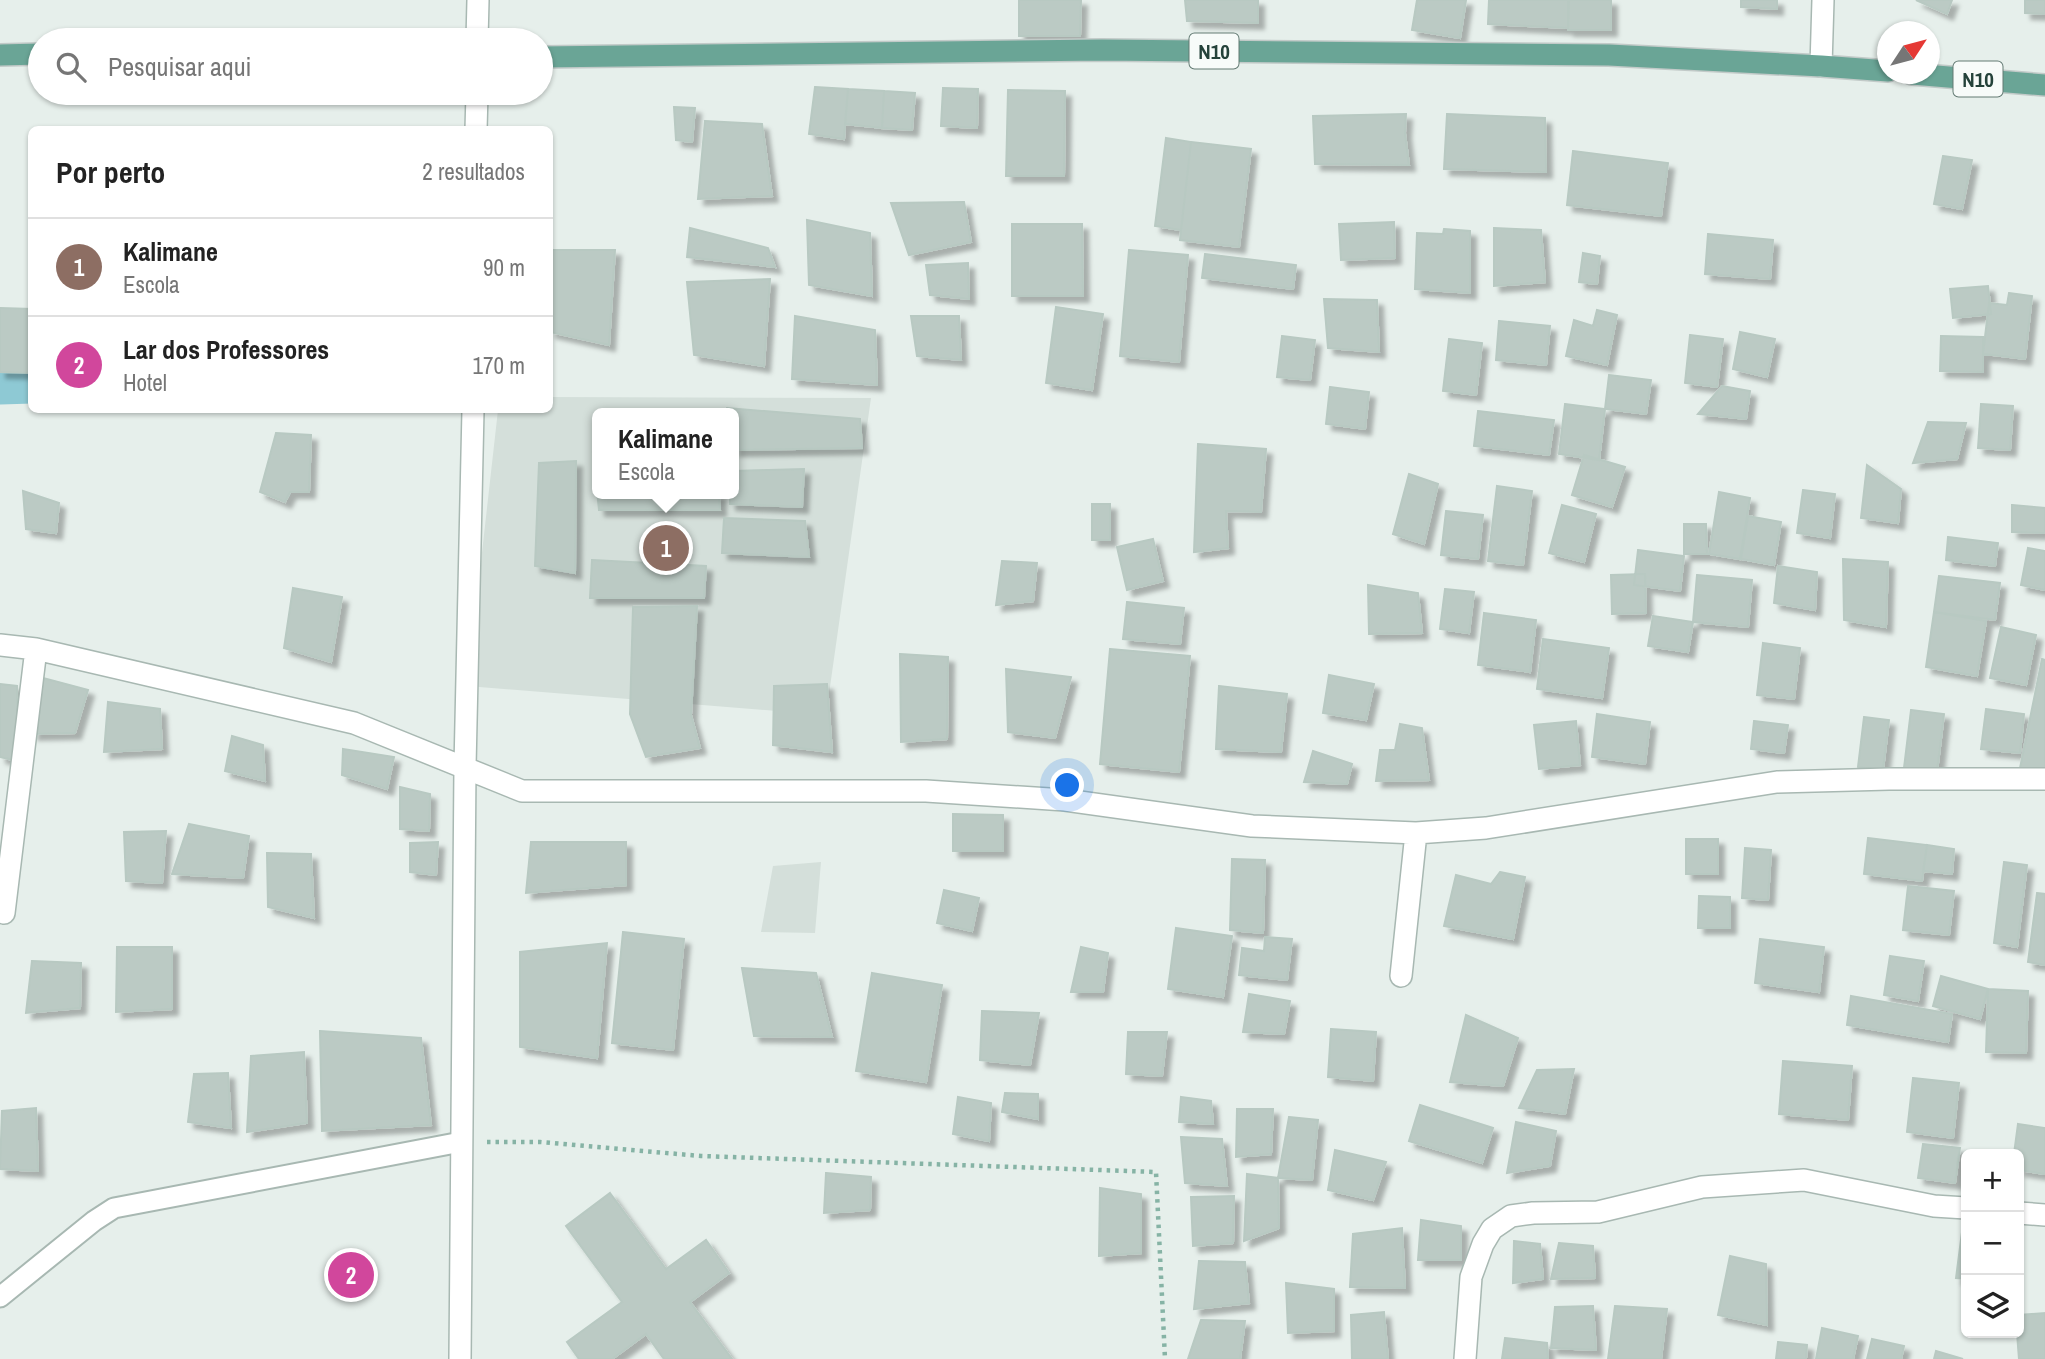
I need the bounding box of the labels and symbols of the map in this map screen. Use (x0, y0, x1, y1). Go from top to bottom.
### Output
north arrow (1877, 21, 1940, 84)
road number: N10 (1190, 34, 1238, 68)
road number: N10 (1954, 62, 2002, 96)
pin: 1 (643, 522, 689, 574)
your location (1050, 768, 1084, 802)
pin: 2 (328, 1249, 374, 1301)

